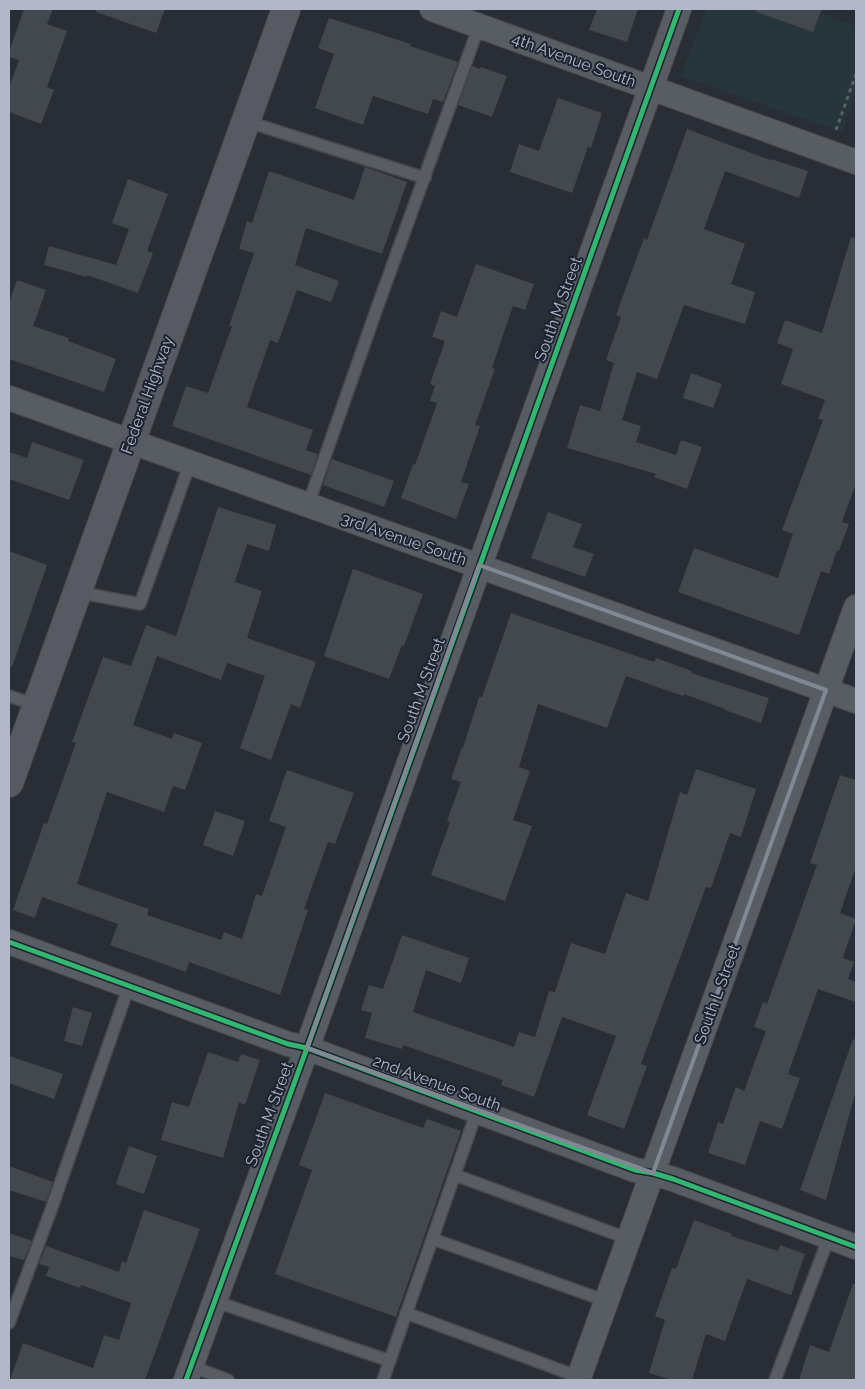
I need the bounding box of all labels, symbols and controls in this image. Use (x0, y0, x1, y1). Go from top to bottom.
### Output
street label: 4th Avenue South (509, 29, 639, 91)
street label: South M Street (530, 253, 586, 364)
street label: Federal Highway (117, 333, 177, 457)
street label: 3rd Avenue South (339, 509, 469, 569)
street label: South M Street (393, 634, 449, 745)
street label: South L Street (690, 941, 744, 1046)
street label: 2nd Avenue South (370, 1051, 504, 1115)
street label: South M Street (241, 1058, 297, 1169)

